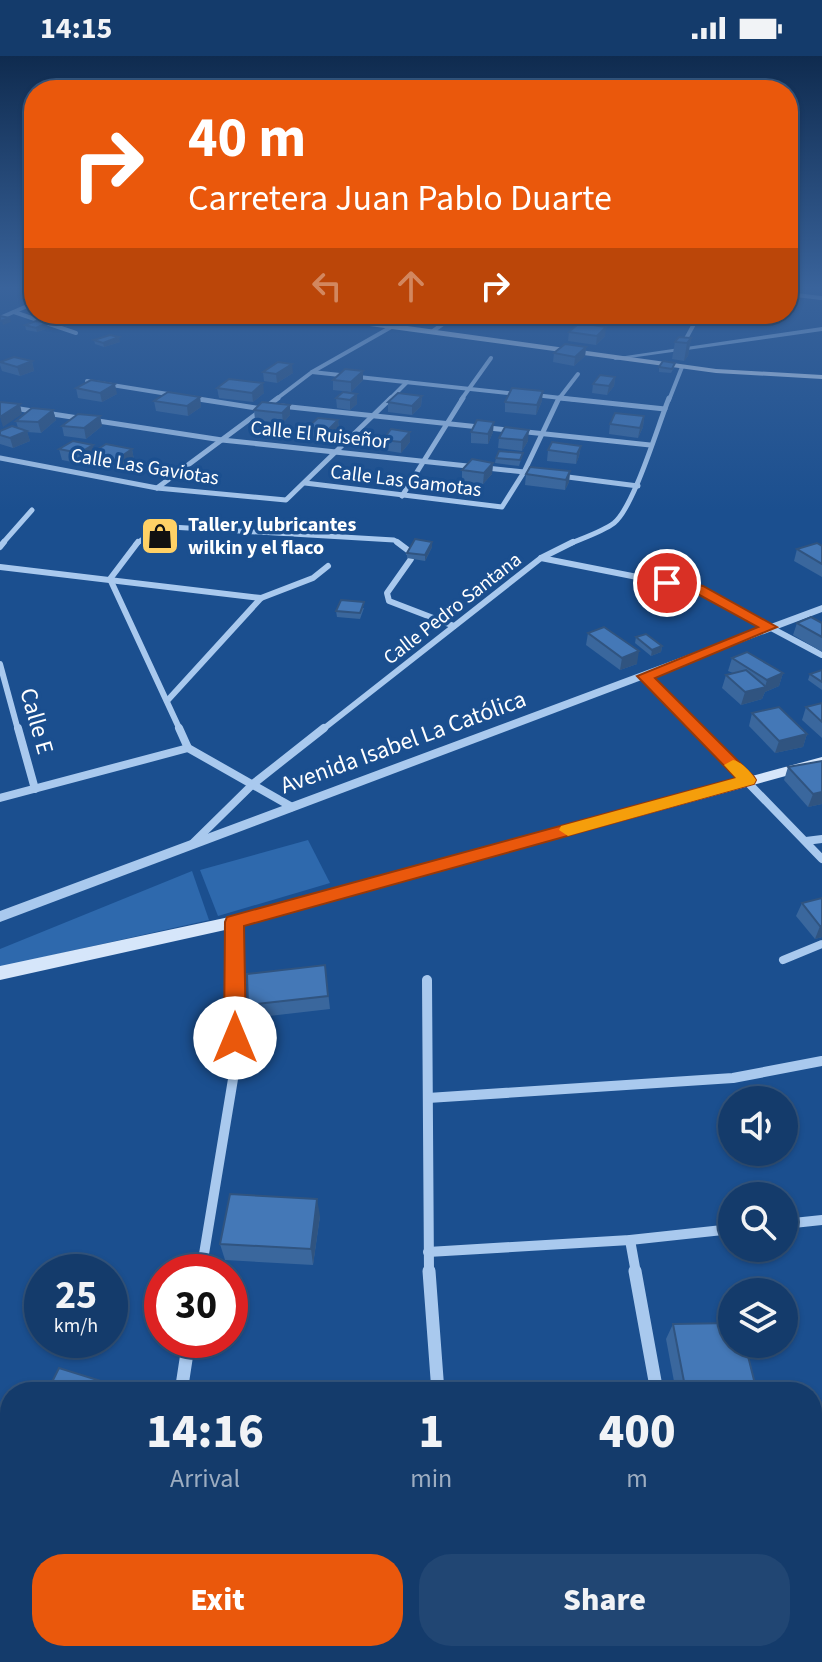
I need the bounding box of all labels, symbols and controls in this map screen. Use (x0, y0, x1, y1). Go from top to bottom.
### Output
text: 14:15 (40, 7, 112, 50)
text: 40 m (188, 99, 306, 178)
icon: right (56, 112, 160, 216)
text: Carretera Juan Pablo Duarte (188, 173, 612, 224)
icon: left (305, 264, 349, 308)
icon: ahead (389, 264, 433, 308)
icon: right (473, 264, 517, 308)
street label: Calle El Ruiseñor (249, 414, 391, 456)
street label: Calle Las Gaviotas (69, 441, 221, 493)
street label: Calle Las Gamotas (329, 458, 483, 504)
place label: Taller y lubricantes wilkin y el flaco (188, 511, 356, 562)
shop icon: Taller y lubricantes wilkin y el flaco (139, 515, 181, 557)
street label: Calle Pedro Santana (378, 546, 528, 672)
pin (633, 549, 701, 617)
icon: arrive (645, 561, 689, 605)
street label: Avenida Isabel La Católica (275, 682, 531, 803)
street label: Calle E (10, 684, 63, 758)
position arrow (193, 996, 277, 1080)
map controls (718, 1086, 798, 1358)
button: sound (718, 1086, 798, 1166)
button: search (718, 1182, 798, 1262)
speed limit sign: 30 (144, 1254, 248, 1358)
text: 25 (55, 1267, 97, 1324)
button: layers (718, 1278, 798, 1358)
text: km/h (54, 1312, 98, 1340)
text: 14:16 (146, 1398, 264, 1466)
text: 1 (418, 1398, 444, 1466)
text: 400 (599, 1398, 676, 1466)
text: Arrival (170, 1460, 240, 1497)
text: min (410, 1460, 452, 1497)
text: m (626, 1460, 648, 1497)
button: Exit (32, 1554, 403, 1646)
button: Share (419, 1554, 790, 1646)

